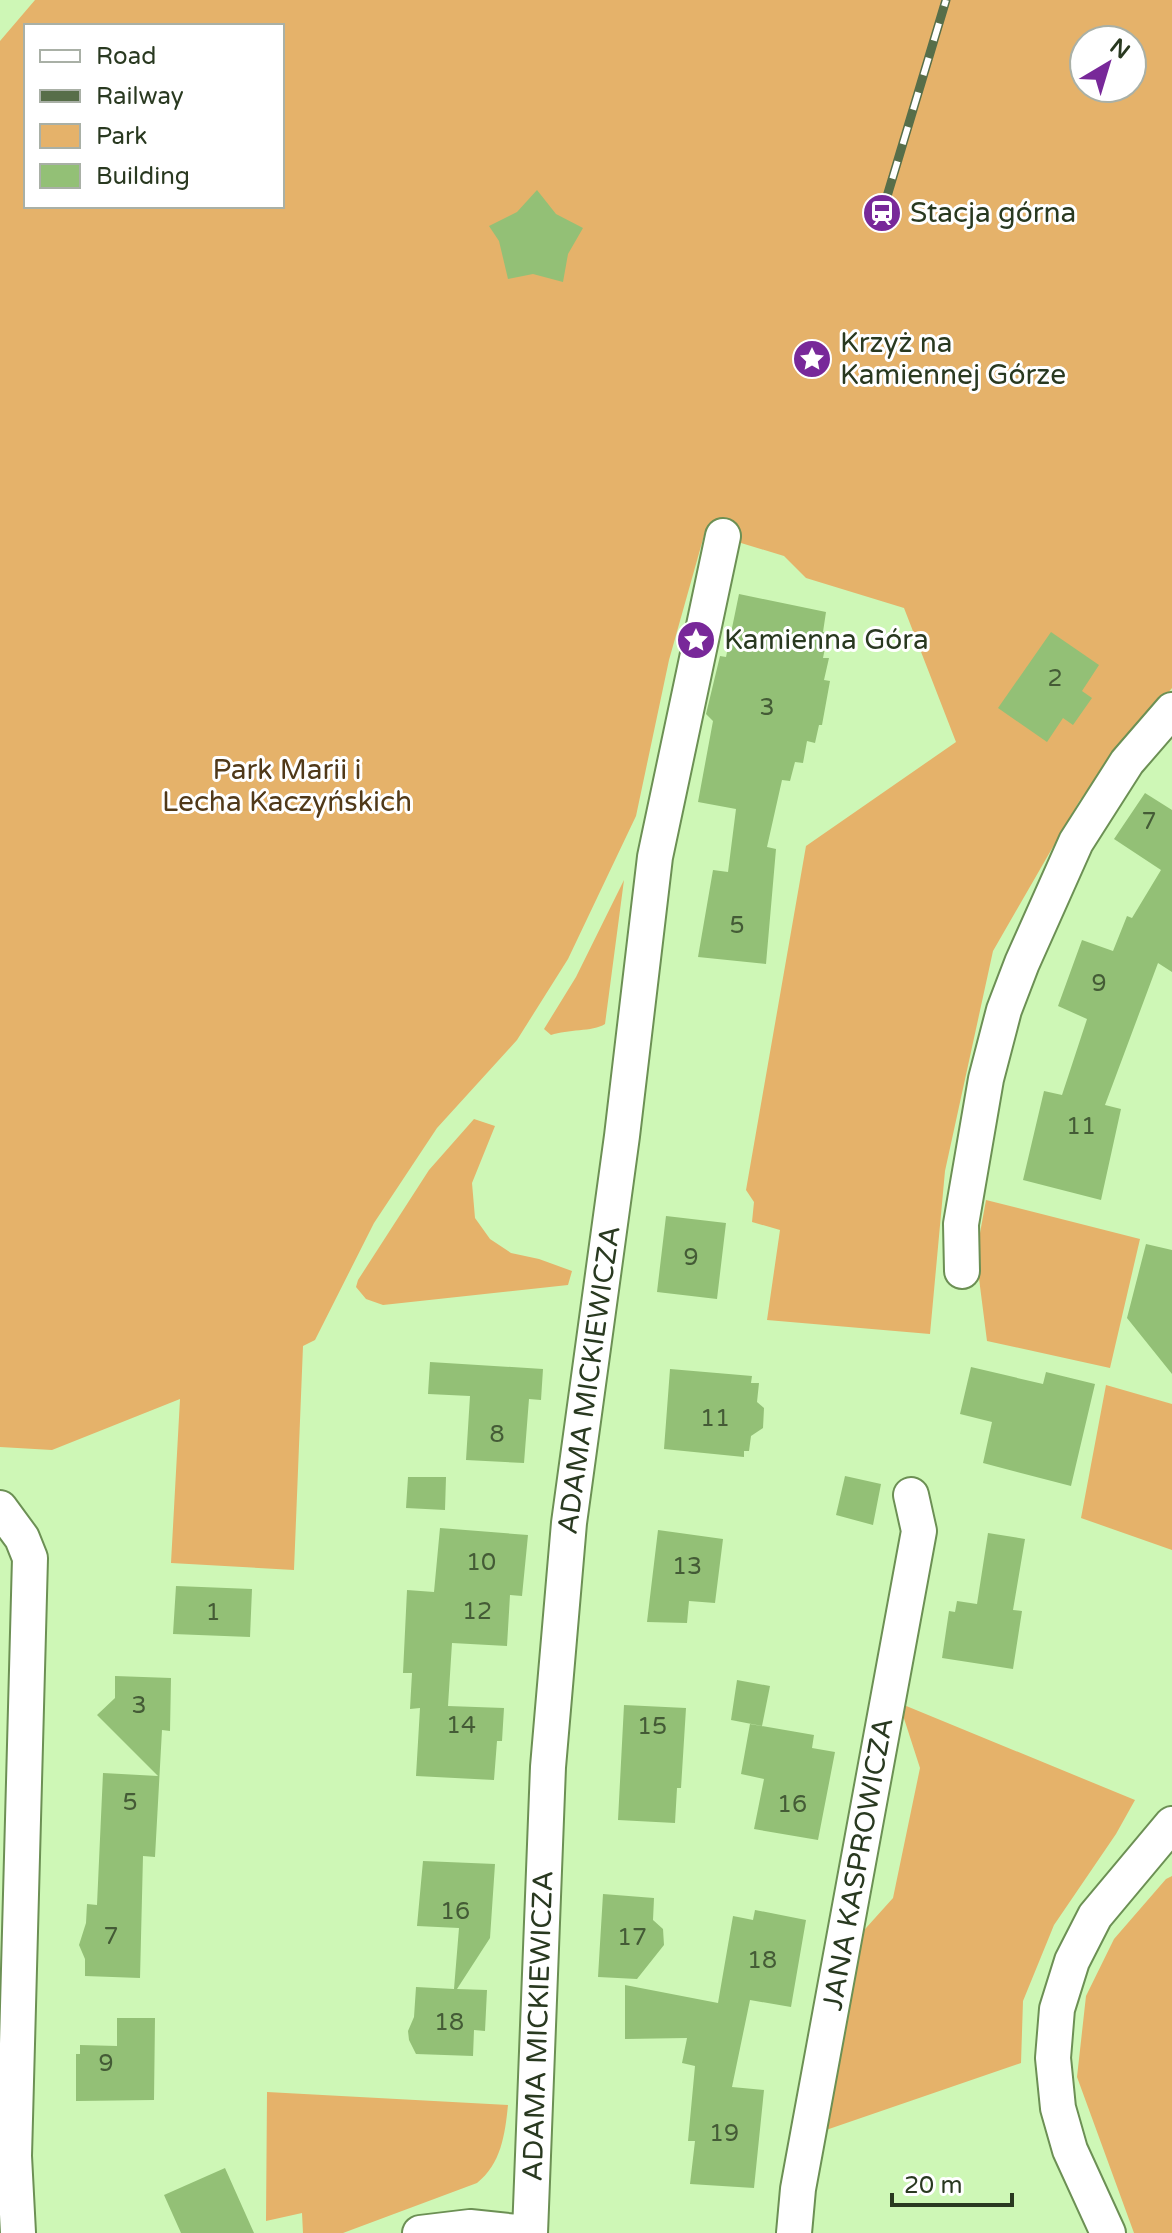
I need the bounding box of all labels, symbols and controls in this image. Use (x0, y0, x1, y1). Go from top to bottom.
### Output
legend (24, 24, 284, 208)
north arrow (1068, 24, 1148, 104)
text: N (1105, 33, 1135, 65)
text: Road (96, 42, 156, 71)
text: Railway (96, 82, 184, 111)
text: Park (96, 122, 147, 151)
text: Building (96, 162, 190, 191)
station icon: Stacja górna (861, 192, 903, 234)
place label: Stacja górna (910, 196, 1076, 230)
place label: Krzyż na Kamiennej Górze (840, 326, 1066, 392)
place icon: Krzyż na Kamiennej Górze (791, 338, 833, 380)
place icon: Kamienna Góra (675, 619, 717, 661)
place label: Kamienna Góra (724, 623, 929, 657)
house number: 2 (1047, 664, 1063, 693)
house number: 3 (759, 693, 775, 722)
park label: Park Marii i Lecha Kaczyńskich (162, 753, 412, 819)
house number: 7 (1141, 807, 1157, 836)
house number: 5 (729, 911, 745, 940)
house number: 9 (1091, 969, 1107, 998)
house number: 11 (1066, 1112, 1096, 1141)
street label: ADAMA MICKIEWICZA (551, 1224, 627, 1536)
house number: 9 (683, 1243, 699, 1272)
house number: 11 (700, 1404, 730, 1433)
house number: 8 (489, 1420, 505, 1449)
house number: 10 (466, 1548, 496, 1577)
house number: 13 (672, 1552, 702, 1581)
house number: 12 (462, 1597, 492, 1626)
house number: 1 (205, 1598, 221, 1627)
house number: 3 (131, 1691, 147, 1720)
house number: 14 (446, 1711, 476, 1740)
house number: 15 (637, 1712, 667, 1741)
street label: JANA KASPROWICZA (815, 1715, 901, 2013)
house number: 5 (122, 1788, 138, 1817)
house number: 16 (777, 1790, 807, 1819)
street label: ADAMA MICKIEWICZA (516, 1870, 560, 2182)
house number: 16 (440, 1897, 470, 1926)
house number: 7 (103, 1922, 119, 1951)
house number: 17 (617, 1923, 647, 1952)
house number: 18 (747, 1946, 777, 1975)
house number: 18 (434, 2008, 464, 2037)
house number: 9 (98, 2049, 114, 2078)
house number: 19 (709, 2119, 739, 2148)
scale bar (892, 2157, 1012, 2207)
text: 20 m (904, 2171, 962, 2200)

